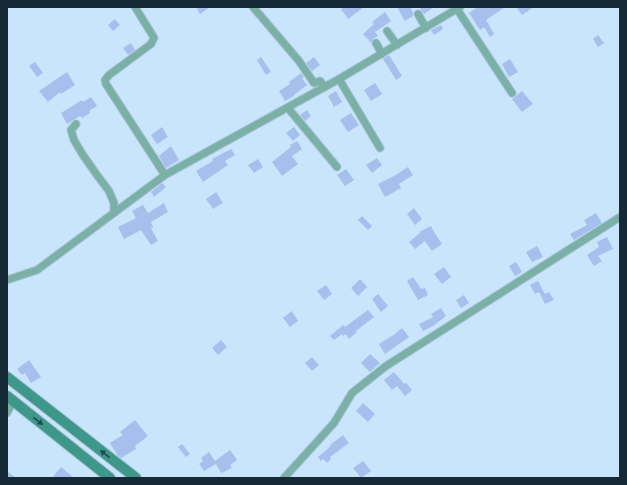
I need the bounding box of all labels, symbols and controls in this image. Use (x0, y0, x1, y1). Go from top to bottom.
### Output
one-way arrow (32, 416, 43, 425)
one-way arrow (99, 450, 110, 458)

